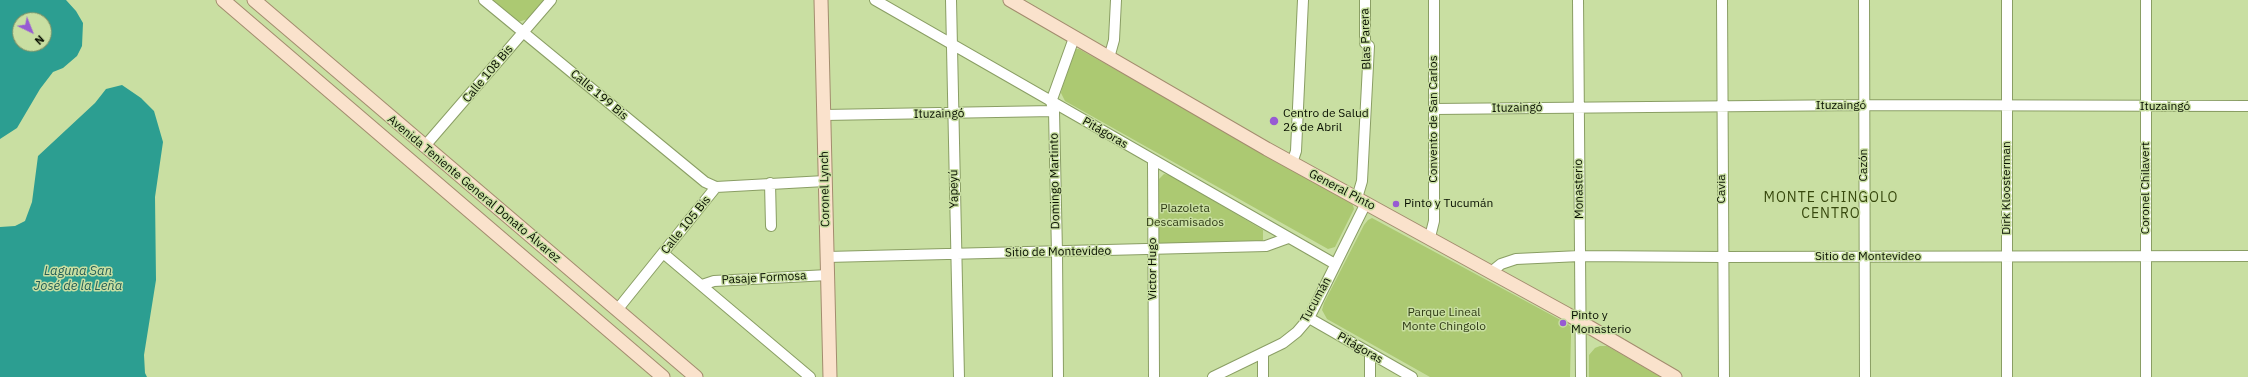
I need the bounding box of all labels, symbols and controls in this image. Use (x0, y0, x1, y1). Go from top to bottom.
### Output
street label: Blas Parera (1358, 8, 1374, 70)
north arrow (12, 12, 52, 52)
text: N (32, 32, 47, 48)
street label: Calle 108 Bis (460, 42, 516, 106)
street label: Convento de San Carlos (1427, 55, 1441, 183)
street label: Calle 199 Bis (567, 67, 631, 123)
street label: Ituzaingó (1816, 99, 1866, 113)
street label: Ituzaingó (1492, 100, 1542, 116)
street label: Ituzaingó (2140, 100, 2190, 114)
street label: Ituzaingó (914, 106, 964, 122)
place label: Centro de Salud 26 de Abril (1283, 107, 1369, 135)
street label: Avenida Teniente General Donato Álvarez (384, 112, 564, 266)
street label: Pitágoras (1080, 114, 1130, 152)
marker: Centro de Salud 26 de Abril (1268, 115, 1280, 127)
street label: Domingo Martinto (1047, 133, 1063, 229)
street label: Dirk Kloosterman (2000, 141, 2014, 235)
street label: Coronel Chilavert (2139, 142, 2153, 234)
street label: Cazón (1857, 149, 1871, 181)
street label: Coronel Lynch (817, 151, 833, 227)
street label: Monasterio (1571, 159, 1587, 219)
street label: General Pinto (1306, 166, 1378, 214)
street label: Yapeyú (946, 169, 962, 209)
street label: Cavia (1715, 174, 1729, 204)
district label: MONTE CHINGOLO CENTRO (1764, 190, 1898, 222)
street label: Calle 105 Bis (658, 193, 714, 257)
place label: Pinto y Tucumán (1404, 197, 1493, 211)
marker: Pinto y Tucumán (1391, 199, 1401, 209)
park label: Plazoleta Descamisados (1146, 202, 1224, 230)
street label: Victor Hugo (1146, 238, 1160, 300)
street label: Sitio de Montevideo (1005, 244, 1111, 260)
street label: Sitio de Montevideo (1815, 250, 1921, 264)
water label: Laguna San José de la Leña (34, 263, 122, 294)
street label: Pasaje Formosa (721, 269, 807, 287)
street label: Tucumán (1298, 275, 1334, 325)
park label: Parque Lineal Monte Chingolo (1402, 306, 1486, 334)
place label: Pinto y Monasterio (1571, 309, 1631, 337)
marker: Pinto y Monasterio (1558, 318, 1568, 328)
street label: Pitágoras (1335, 329, 1385, 367)

